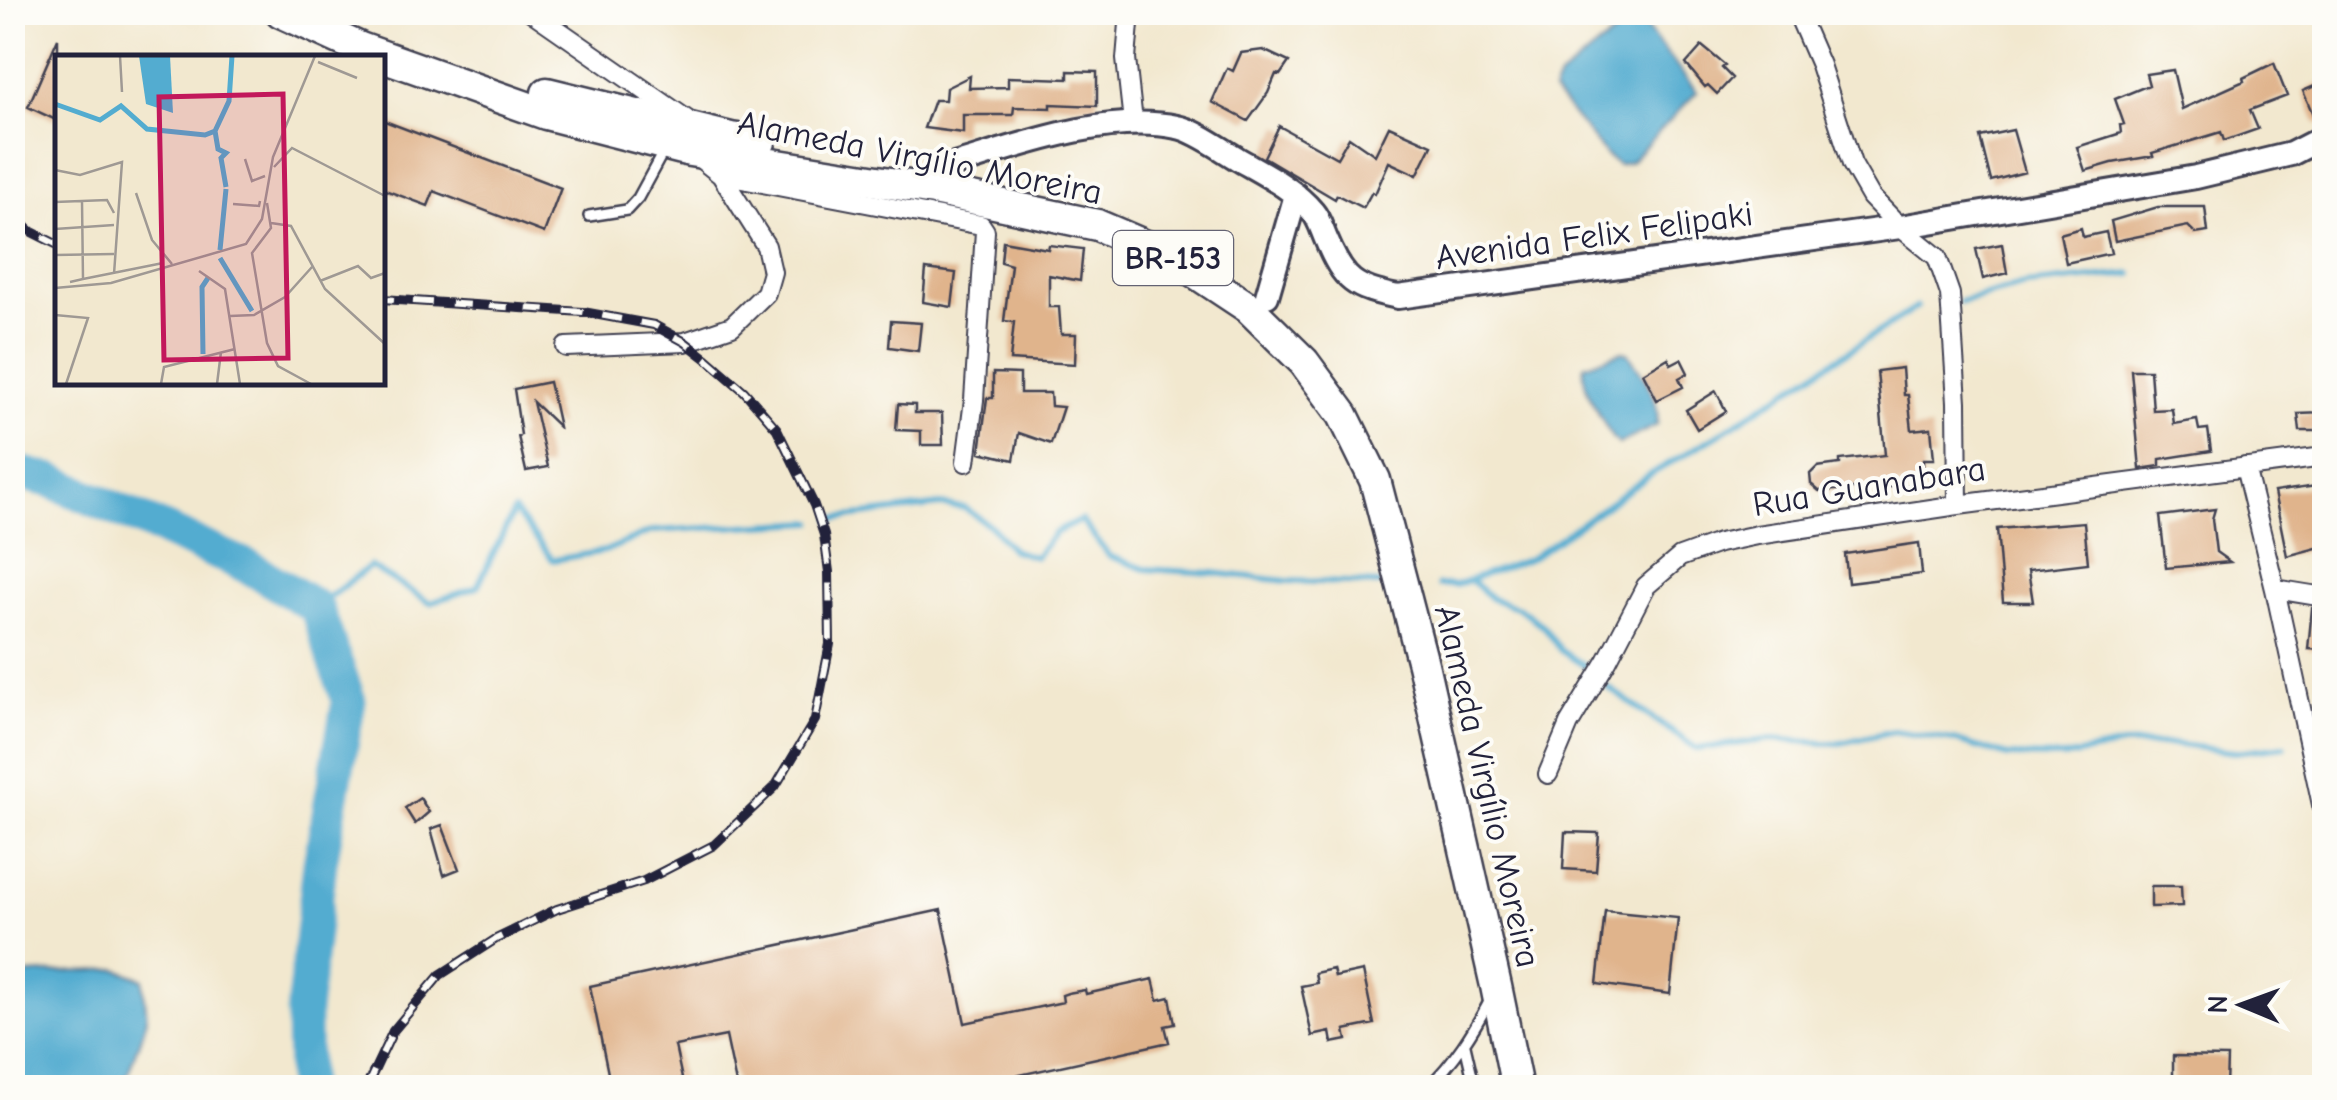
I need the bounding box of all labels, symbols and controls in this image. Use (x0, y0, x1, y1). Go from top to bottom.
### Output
inset map (55, 55, 385, 385)
street label: Alameda Virgílio Moreira (734, 102, 1106, 213)
street label: Avenida Felix Felipaki (1433, 193, 1755, 278)
road number: BR-153 (1113, 231, 1233, 285)
street label: Rua Guanabara (1750, 448, 1988, 525)
street label: Alameda Virgílio Moreira (1426, 601, 1549, 971)
north arrow (2192, 955, 2292, 1055)
text: N (2202, 995, 2234, 1014)

